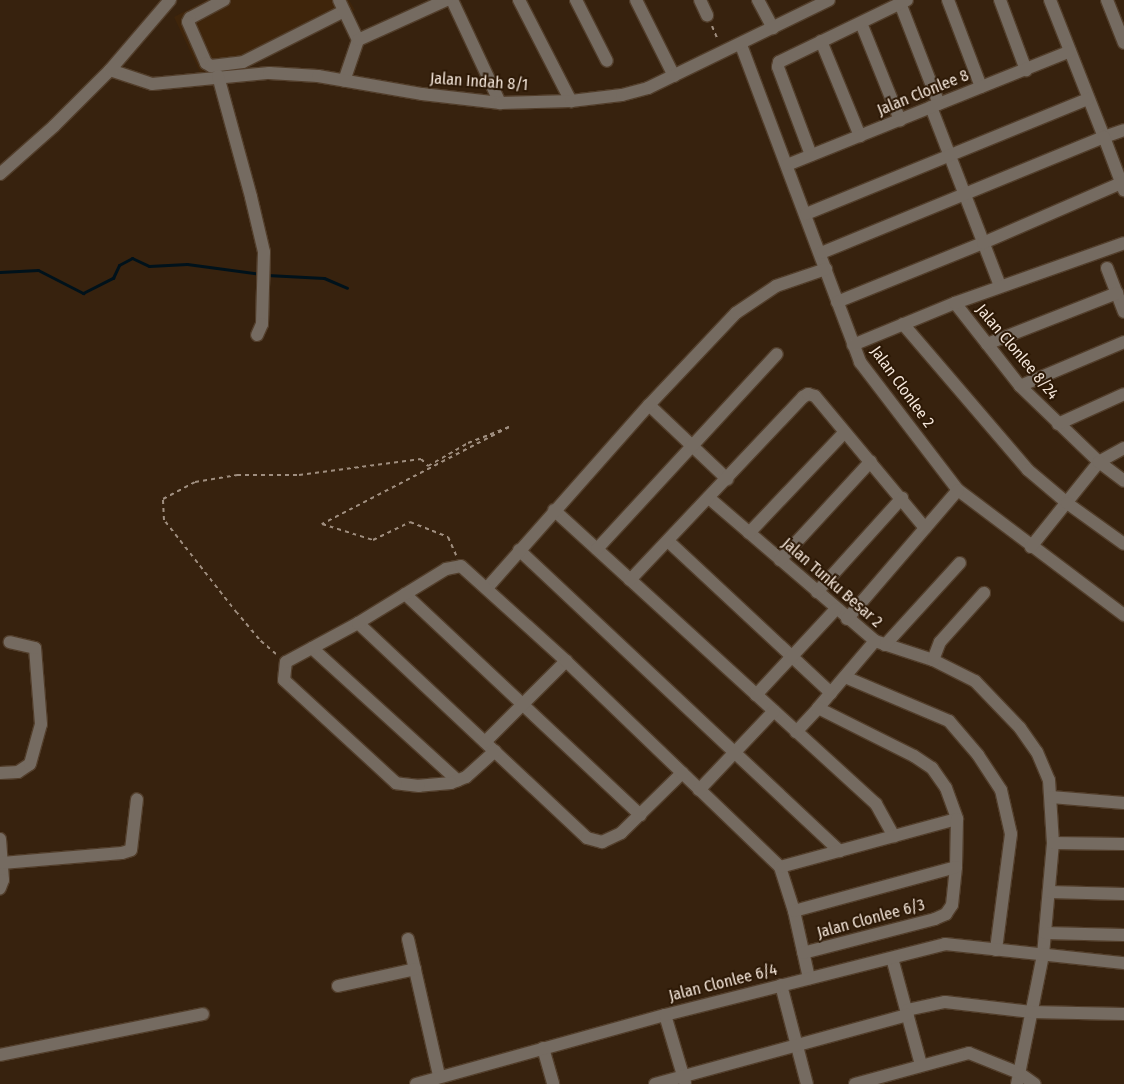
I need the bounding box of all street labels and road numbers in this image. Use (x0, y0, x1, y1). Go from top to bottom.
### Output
street label: Jalan Clonlee 8 (874, 66, 972, 120)
street label: Jalan Indah 8/1 (429, 69, 529, 95)
street label: Jalan Clonlee 8/24 (972, 301, 1062, 403)
street label: Jalan Clonlee 2 (866, 343, 938, 431)
street label: Jalan Tunku Besar 2 (778, 534, 886, 632)
street label: Jalan Clonlee 6/3 (815, 895, 927, 943)
street label: Jalan Clonlee 6/4 (667, 960, 779, 1006)

